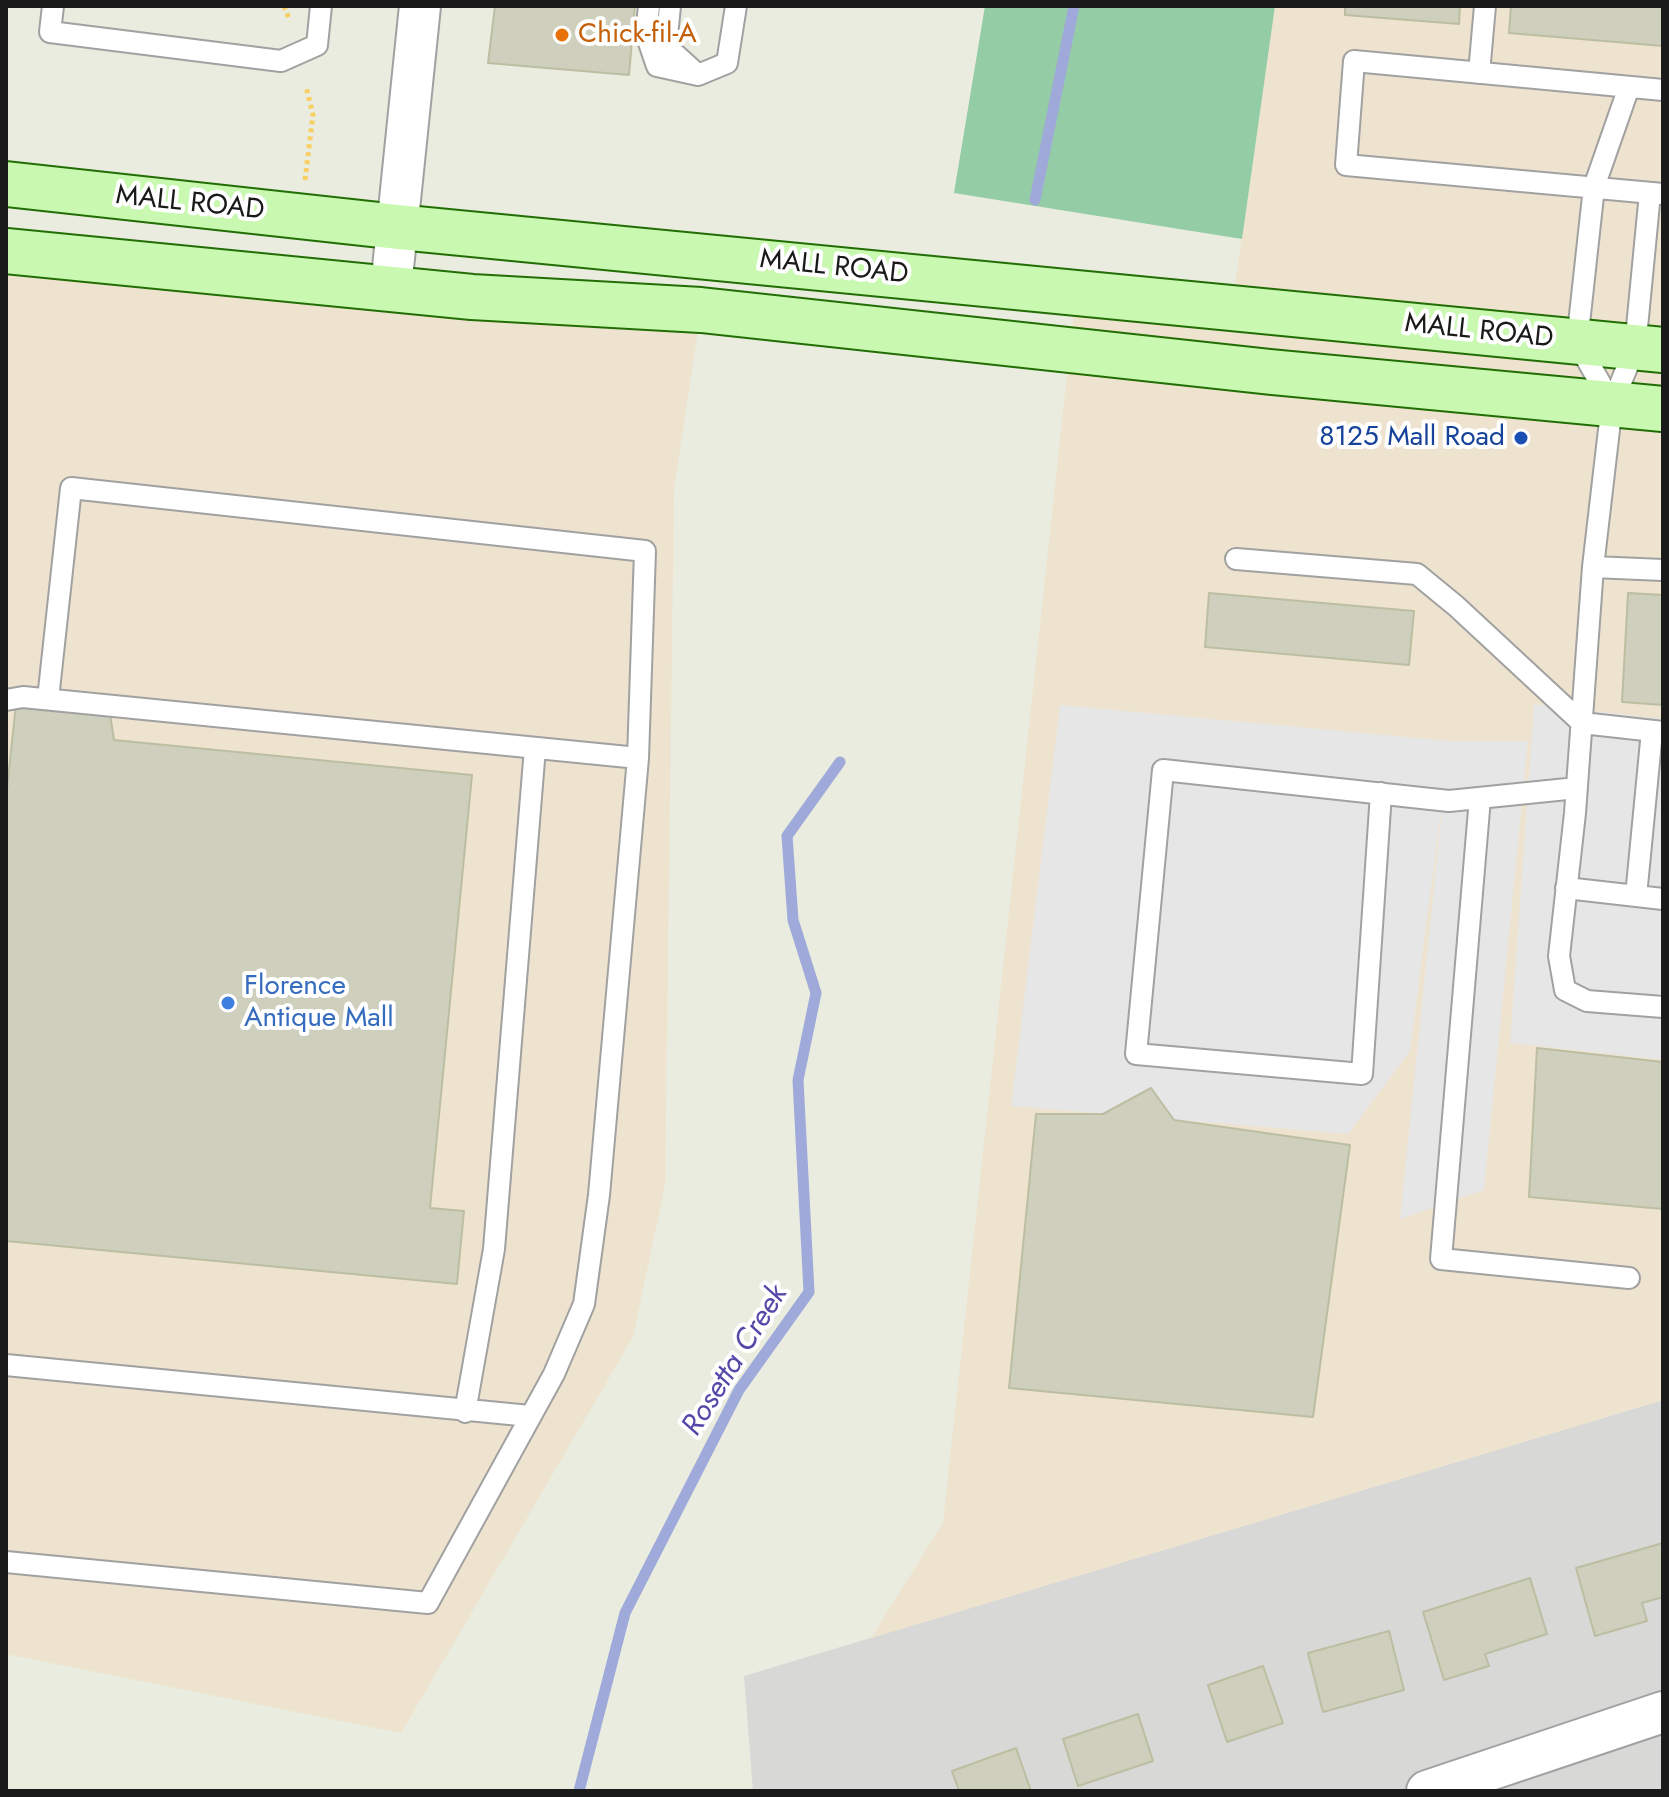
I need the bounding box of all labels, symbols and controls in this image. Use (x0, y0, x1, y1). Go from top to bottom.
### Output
place label: Chick-fil-A (578, 18, 697, 52)
marker: Chick-fil-A (553, 26, 571, 44)
street label: MALL ROAD (114, 179, 266, 229)
street label: MALL ROAD (758, 243, 910, 293)
street label: MALL ROAD (1403, 307, 1555, 357)
place label: 8125 Mall Road (1319, 421, 1505, 455)
marker: 8125 Mall Road (1512, 429, 1530, 447)
place label: Florence Antique Mall (244, 970, 394, 1036)
marker: Florence Antique Mall (219, 994, 237, 1012)
water label: Rosetta Creek (675, 1279, 797, 1443)

